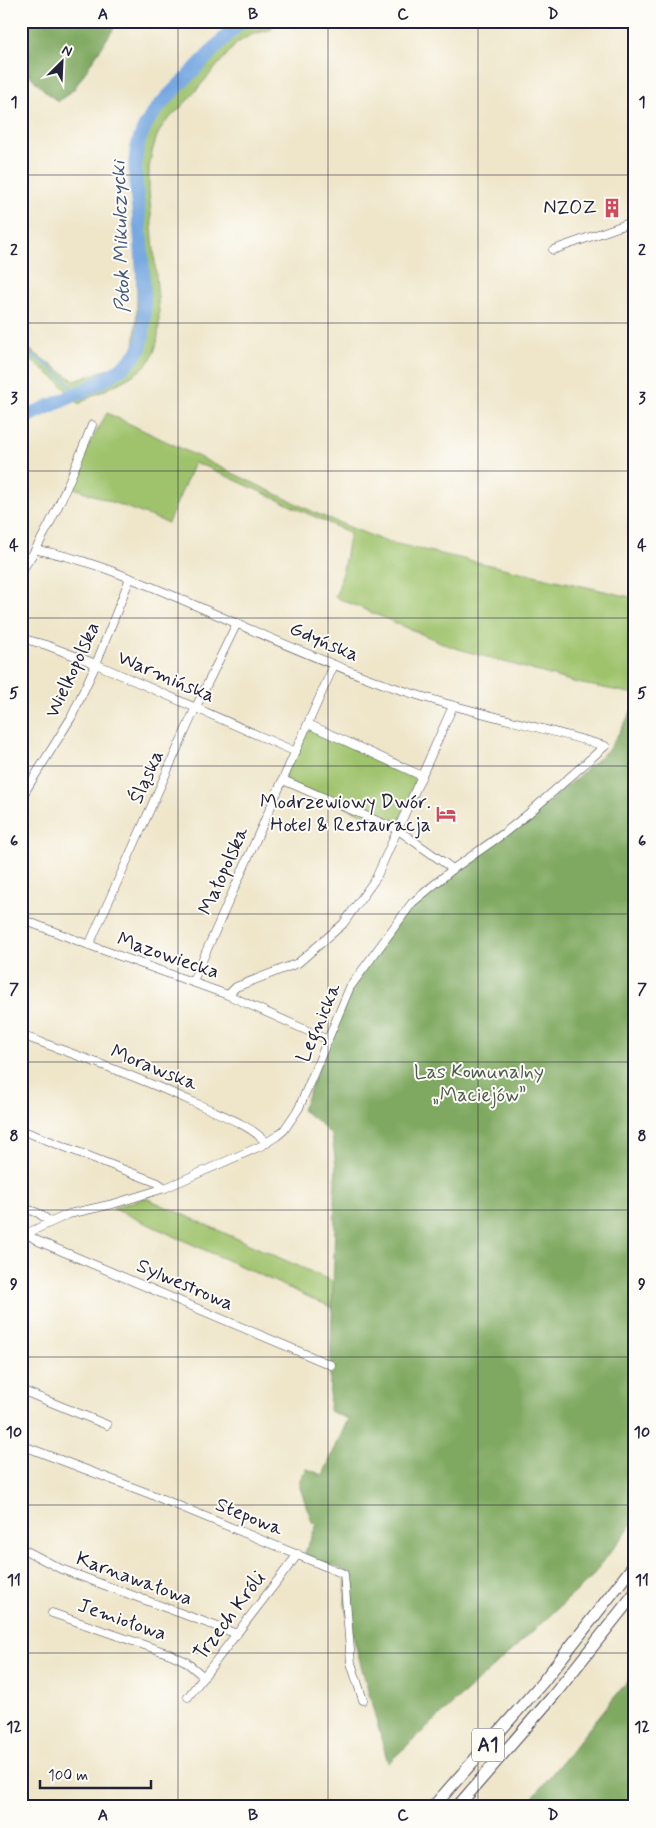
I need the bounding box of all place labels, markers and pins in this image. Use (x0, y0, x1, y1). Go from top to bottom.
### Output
place label: NZOZ (543, 195, 598, 222)
building icon: NZOZ (601, 197, 623, 219)
place label: Modrzewiowy Dwór. Hotel & Restauracja (260, 789, 431, 839)
hotel icon: Modrzewiowy Dwór. Hotel & Restauracja (435, 803, 457, 825)

